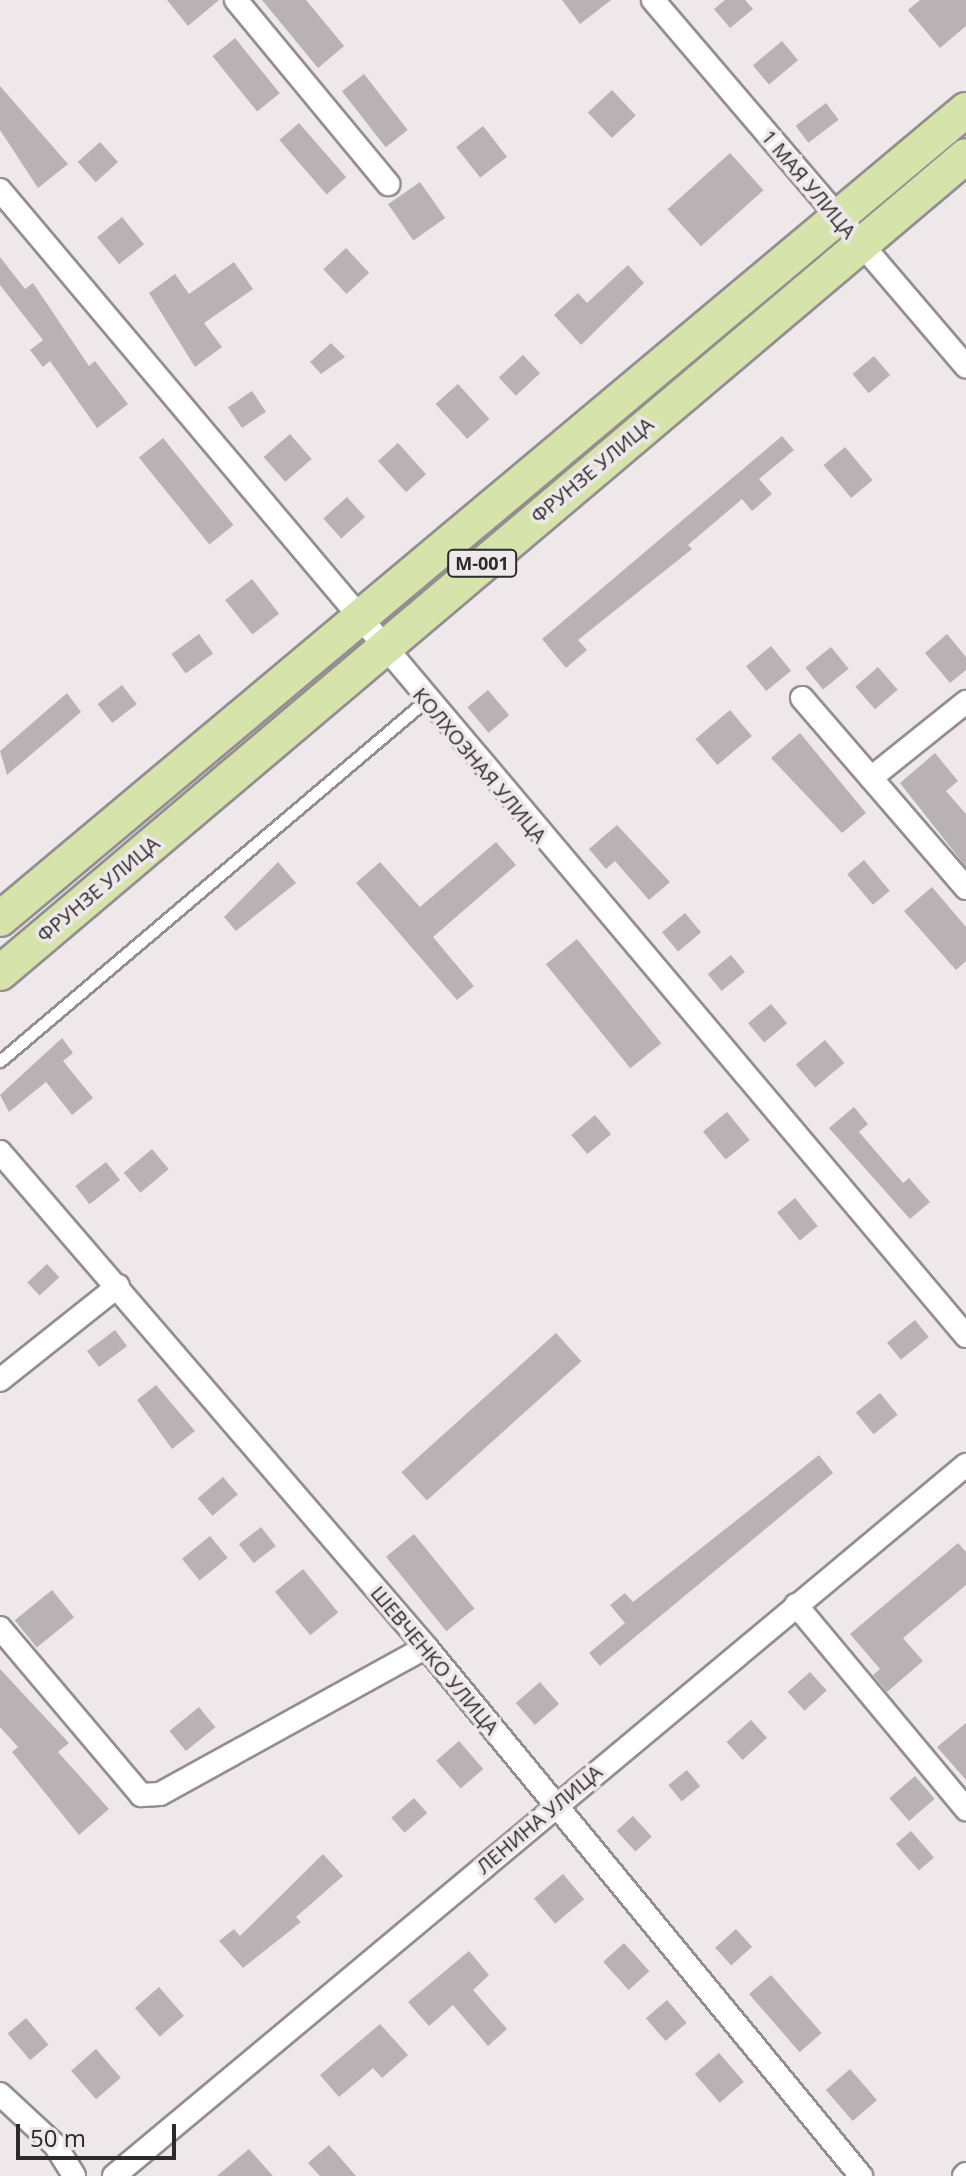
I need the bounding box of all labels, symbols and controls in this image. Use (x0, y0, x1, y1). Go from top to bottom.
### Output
street label: 1 МАЯ УЛИЦА (757, 125, 861, 243)
street label: ФРУНЗЕ УЛИЦА (526, 412, 658, 528)
road number: M-001 (446, 549, 518, 577)
street label: КОЛХОЗНАЯ УЛИЦА (408, 683, 552, 847)
street label: ФРУНЗЕ УЛИЦА (32, 831, 164, 947)
street label: ШЕВЧЕНКО УЛИЦА (366, 1581, 504, 1739)
street label: ЛЕНИНА УЛИЦА (471, 1759, 607, 1879)
scale bar (20, 2108, 180, 2158)
text: 50 m (30, 2121, 86, 2154)

